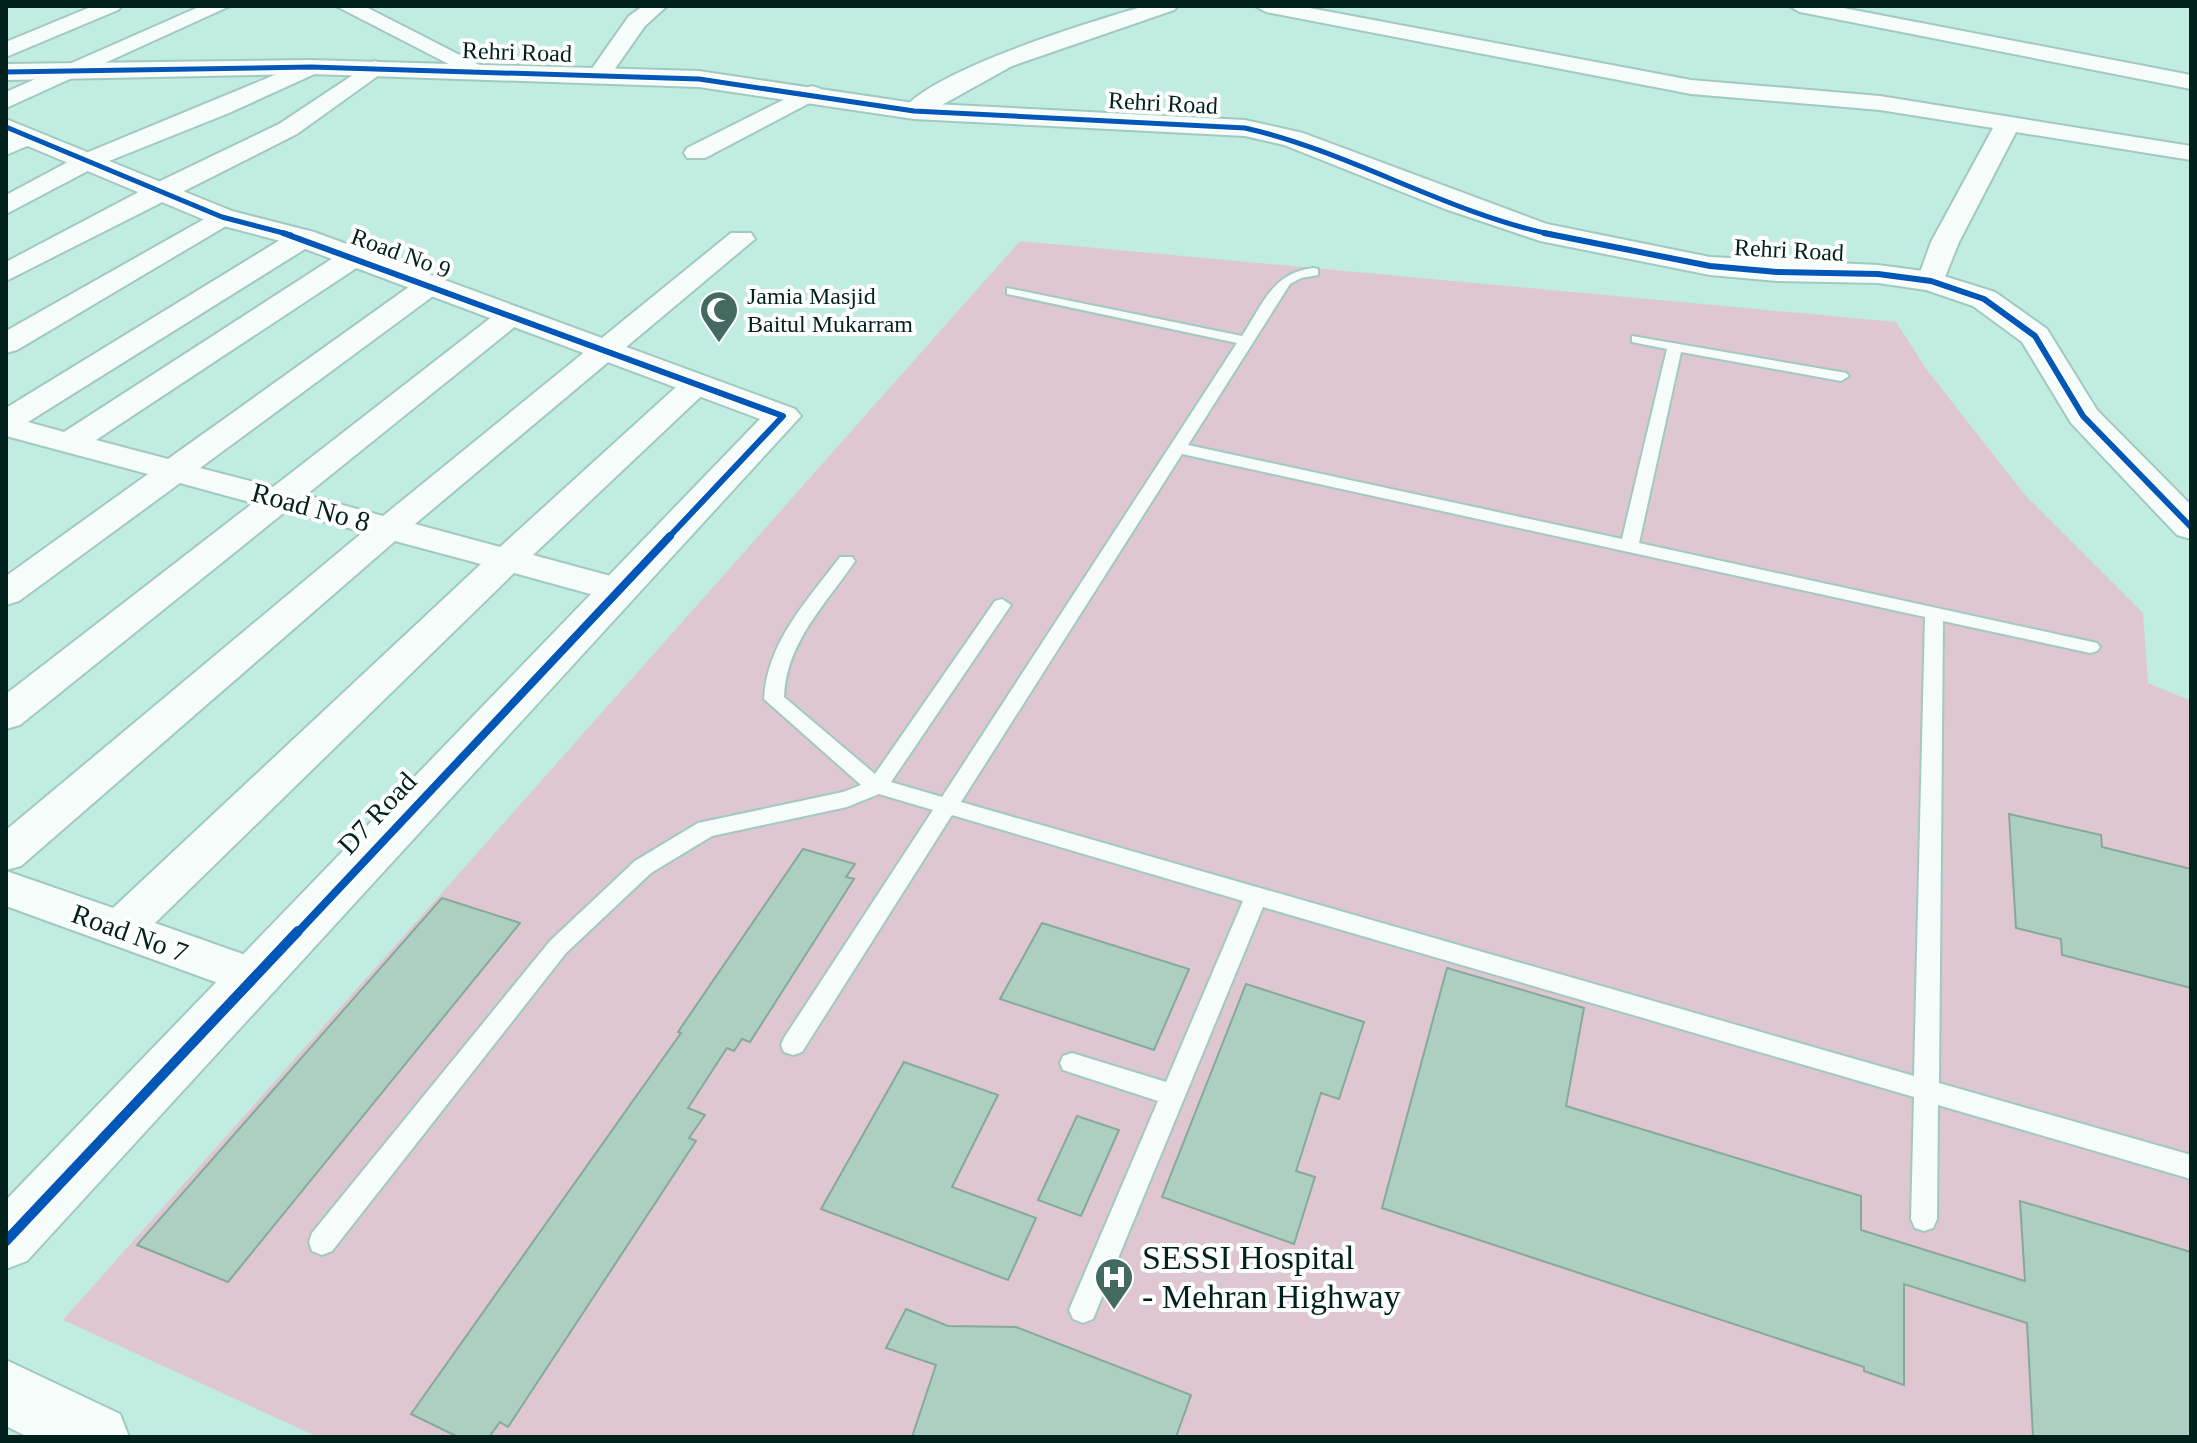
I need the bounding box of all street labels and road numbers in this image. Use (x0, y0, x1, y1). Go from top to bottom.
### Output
street label: Rehri Road (462, 37, 572, 67)
street label: Rehri Road (1107, 87, 1219, 119)
street label: Road No 9 (348, 223, 454, 283)
street label: Rehri Road (1733, 234, 1845, 266)
street label: Road No 8 (248, 476, 374, 538)
street label: D7 Road (331, 766, 423, 860)
street label: Road No 7 (68, 898, 192, 968)

